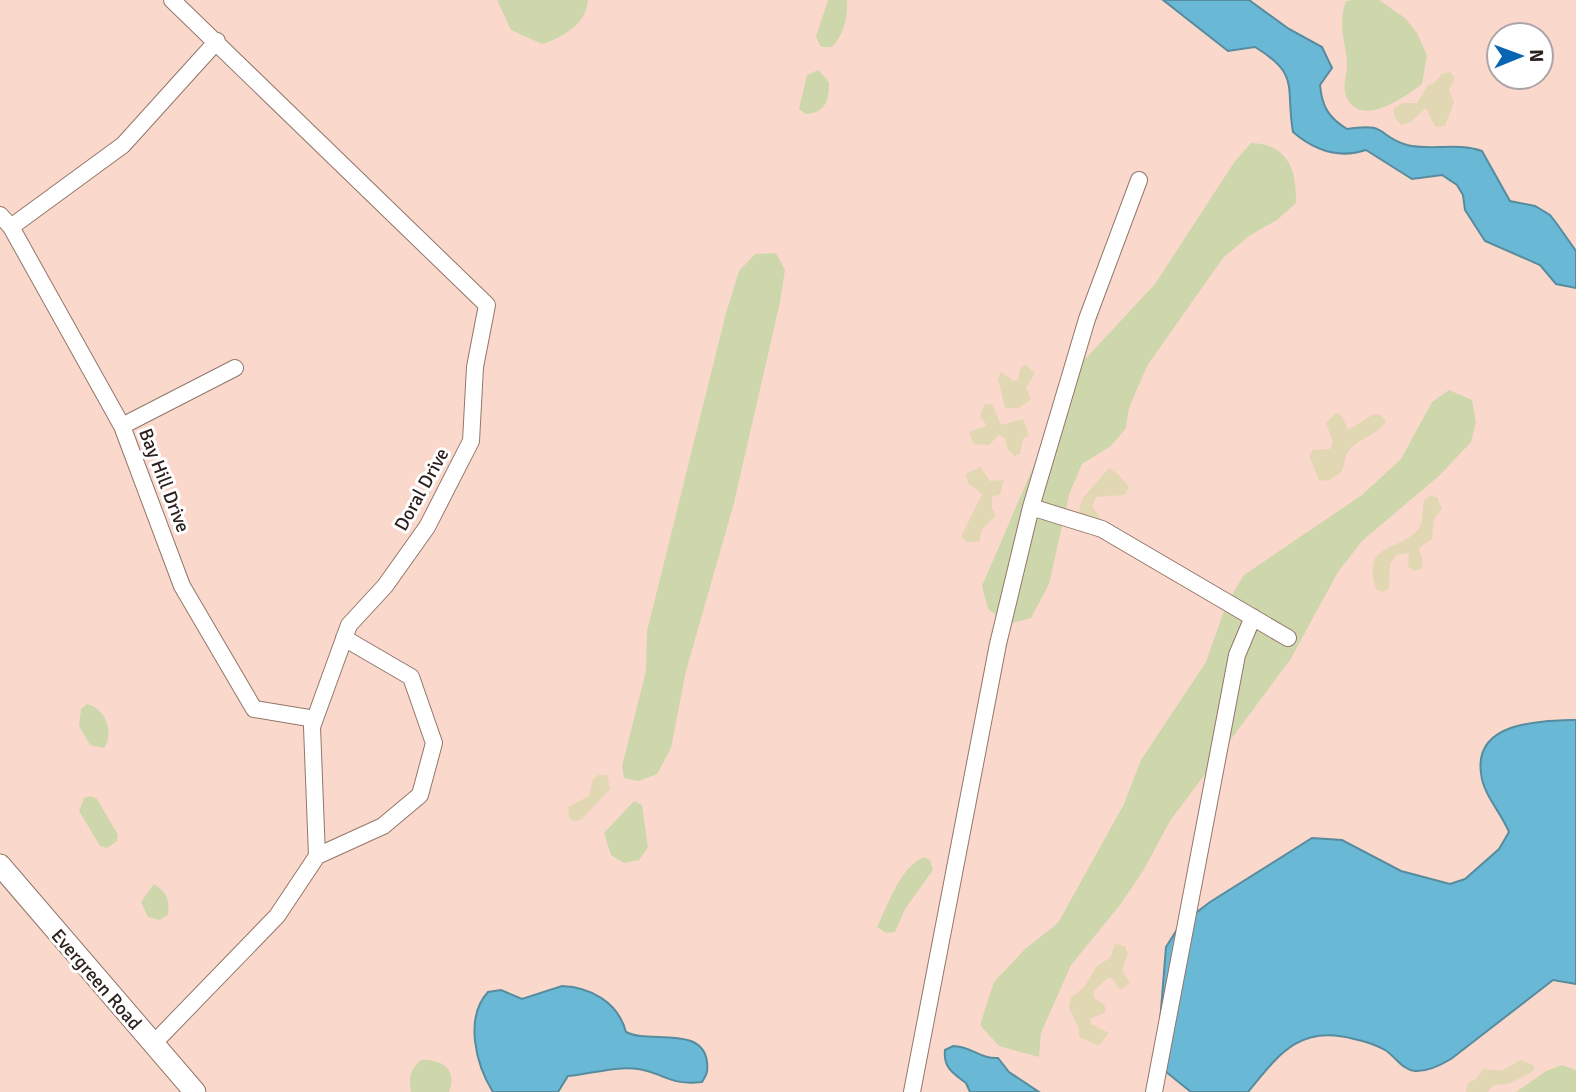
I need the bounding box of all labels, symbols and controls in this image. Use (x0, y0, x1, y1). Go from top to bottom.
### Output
north arrow (1485, 21, 1555, 91)
text: N (1524, 49, 1548, 63)
street label: Bay Hill Drive (133, 425, 195, 536)
street label: Doral Drive (389, 444, 454, 535)
street label: Evergreen Road (46, 924, 147, 1035)

